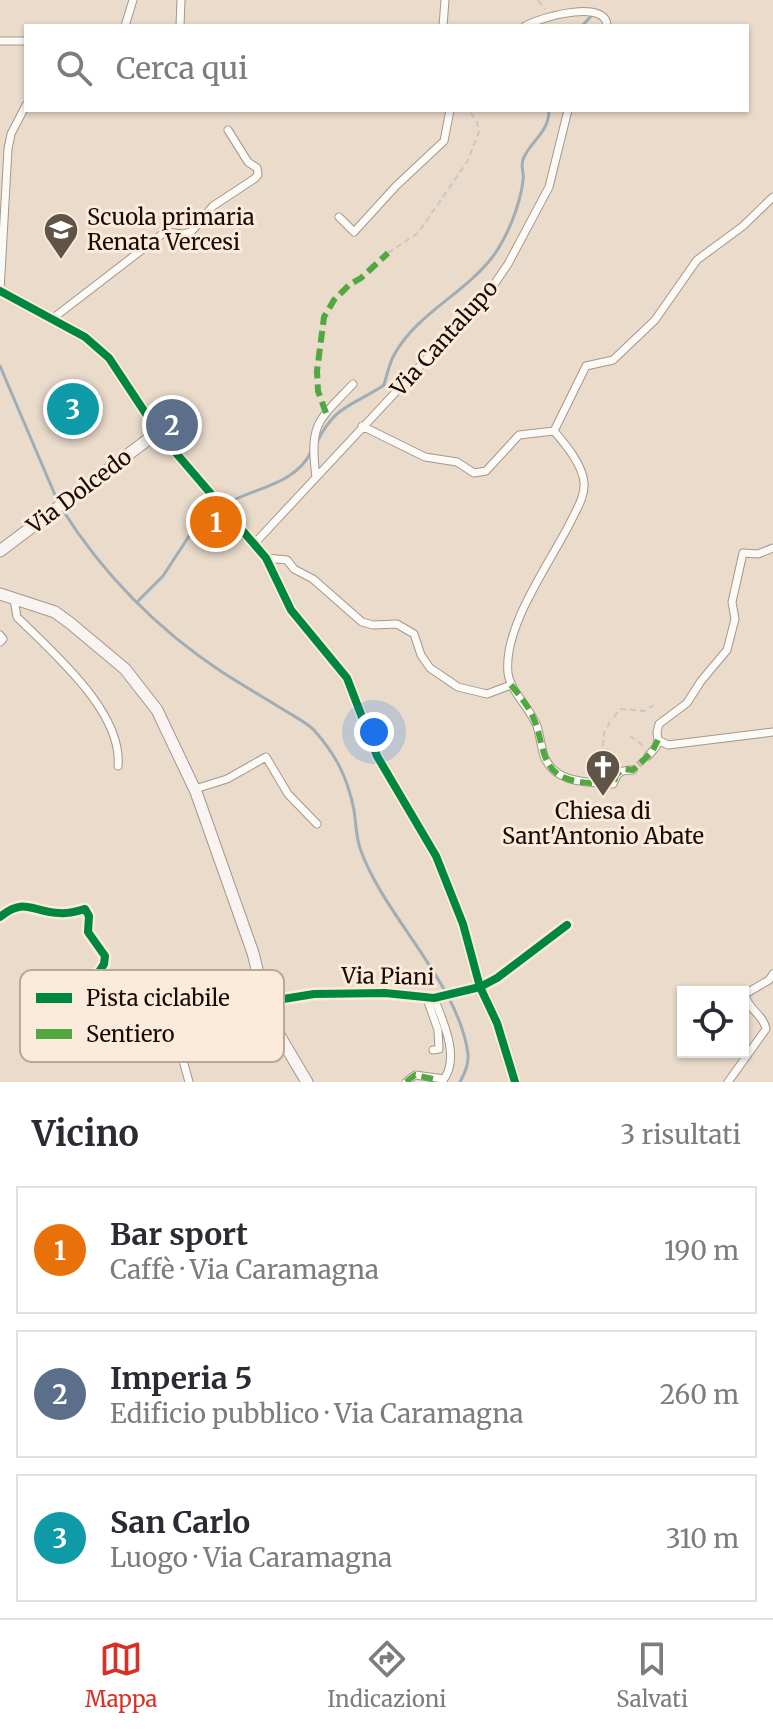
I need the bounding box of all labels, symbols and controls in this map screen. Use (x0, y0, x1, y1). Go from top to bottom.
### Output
search box (24, 24, 749, 112)
icon: search (52, 46, 96, 90)
text: Cerca qui (116, 49, 248, 87)
place label: Scuola primaria Renata Vercesi (87, 203, 255, 256)
school or university icon: Scuola primaria Renata Vercesi (42, 211, 80, 261)
street label: Via Cantalupo (384, 274, 504, 403)
pin: 3 (47, 379, 99, 439)
pin: 2 (146, 395, 198, 455)
street label: Via Dolcedo (20, 442, 137, 540)
pin: 1 (190, 492, 242, 552)
your location (354, 712, 394, 752)
church icon: Chiesa di Sant'Antonio Abate (584, 748, 622, 798)
place label: Chiesa di Sant'Antonio Abate (502, 797, 704, 850)
street label: Via Piani (340, 961, 435, 991)
legend (20, 970, 284, 1062)
text: Pista ciclabile (86, 984, 230, 1012)
map controls (677, 986, 749, 1058)
button: locate (677, 986, 749, 1058)
text: Sentiero (86, 1020, 175, 1048)
text: Vicino (32, 1113, 139, 1155)
text: 3 risultati (620, 1118, 741, 1151)
text: Bar sport (110, 1215, 248, 1253)
text: 1 (54, 1234, 66, 1267)
text: 190 m (664, 1234, 739, 1267)
text: Caffè · Via Caramagna (110, 1253, 379, 1286)
text: Imperia 5 (110, 1359, 252, 1397)
text: 2 (52, 1378, 68, 1411)
text: 260 m (660, 1378, 739, 1411)
text: Edificio pubblico · Via Caramagna (110, 1397, 524, 1430)
text: San Carlo (110, 1503, 250, 1541)
text: 3 (53, 1522, 67, 1555)
text: 310 m (666, 1522, 739, 1555)
text: Luogo · Via Caramagna (110, 1541, 392, 1574)
tab: Mappa (85, 1637, 157, 1713)
tab: Indicazioni (327, 1637, 446, 1713)
tab: Salvati (616, 1637, 688, 1713)

